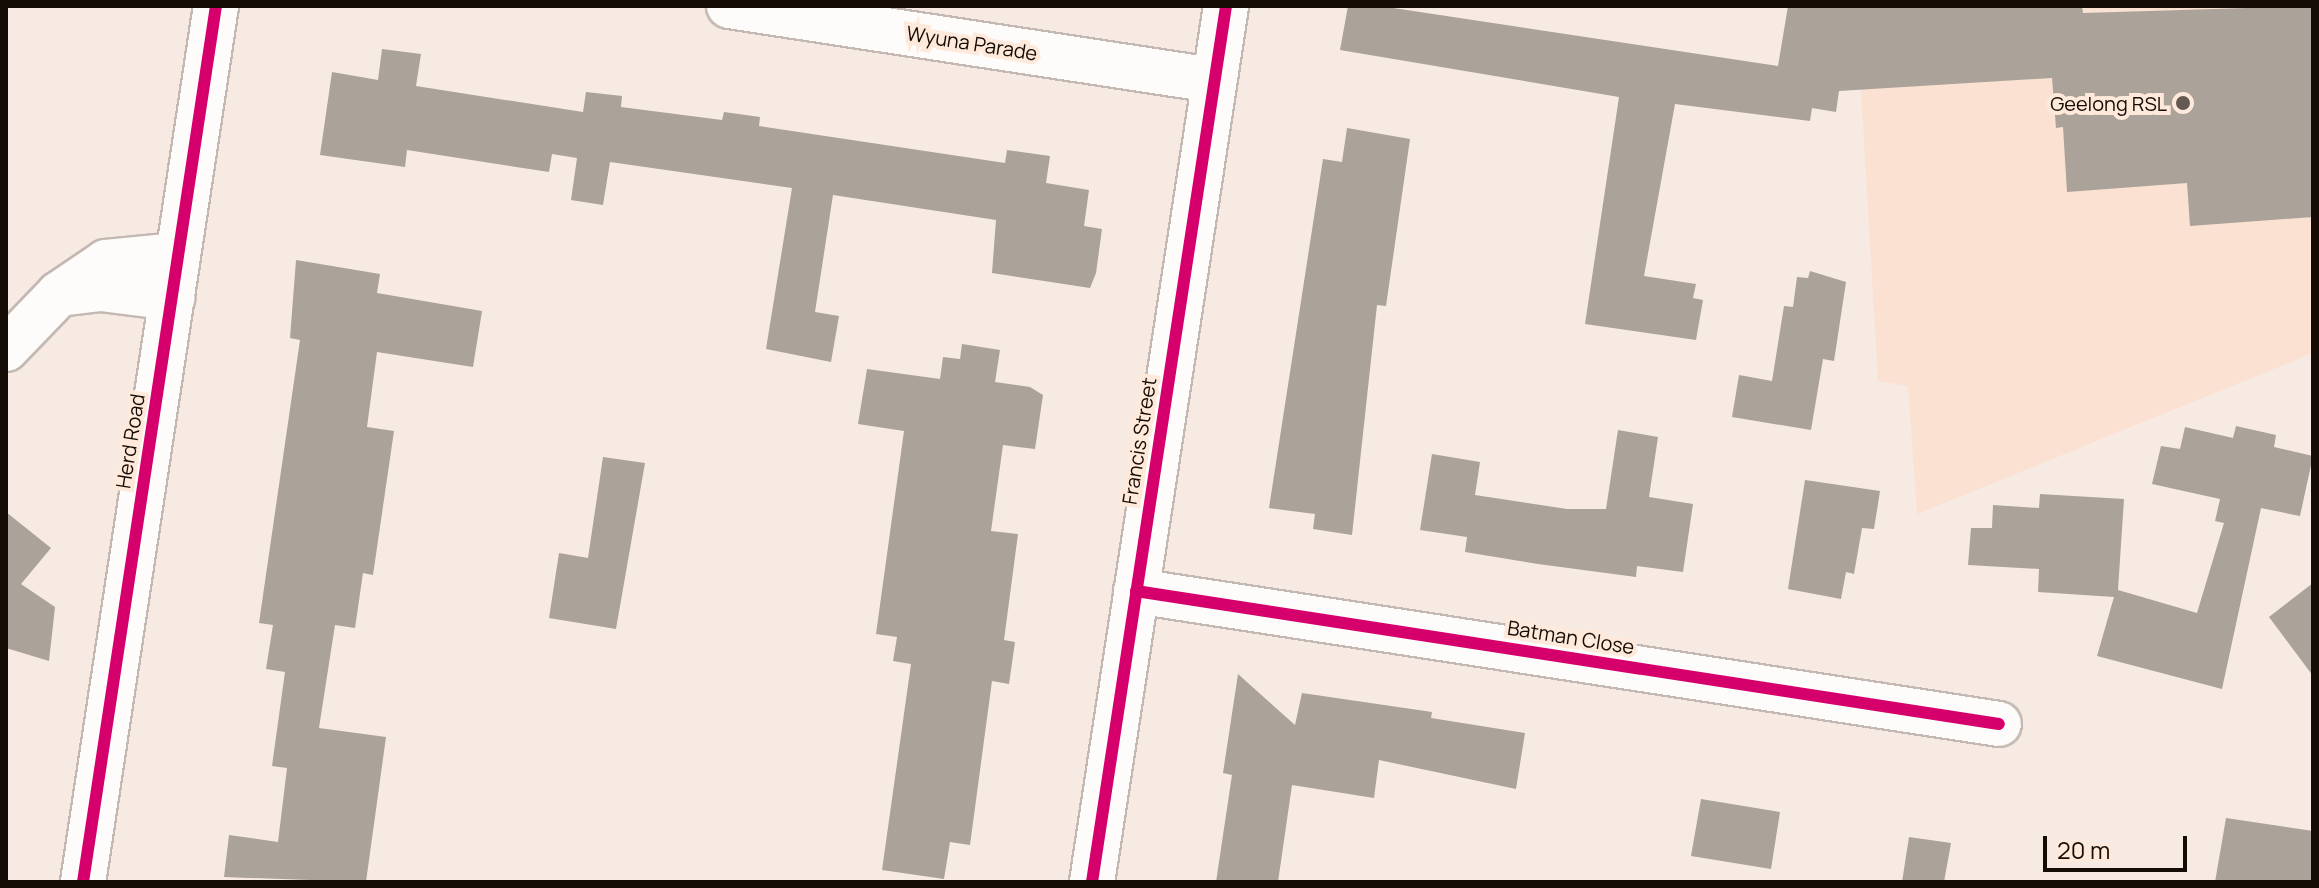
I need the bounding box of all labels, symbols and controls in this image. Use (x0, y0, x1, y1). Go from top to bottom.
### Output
street label: Wyuna Parade (905, 21, 1039, 65)
place label: Geelong RSL (2050, 91, 2167, 115)
marker: Geelong RSL (2174, 94, 2192, 112)
street label: Francis Street (1117, 376, 1161, 506)
street label: Herd Road (111, 392, 149, 490)
street label: Batman Close (1506, 615, 1636, 659)
scale bar (2047, 820, 2191, 870)
text: 20 m (2057, 833, 2110, 866)

